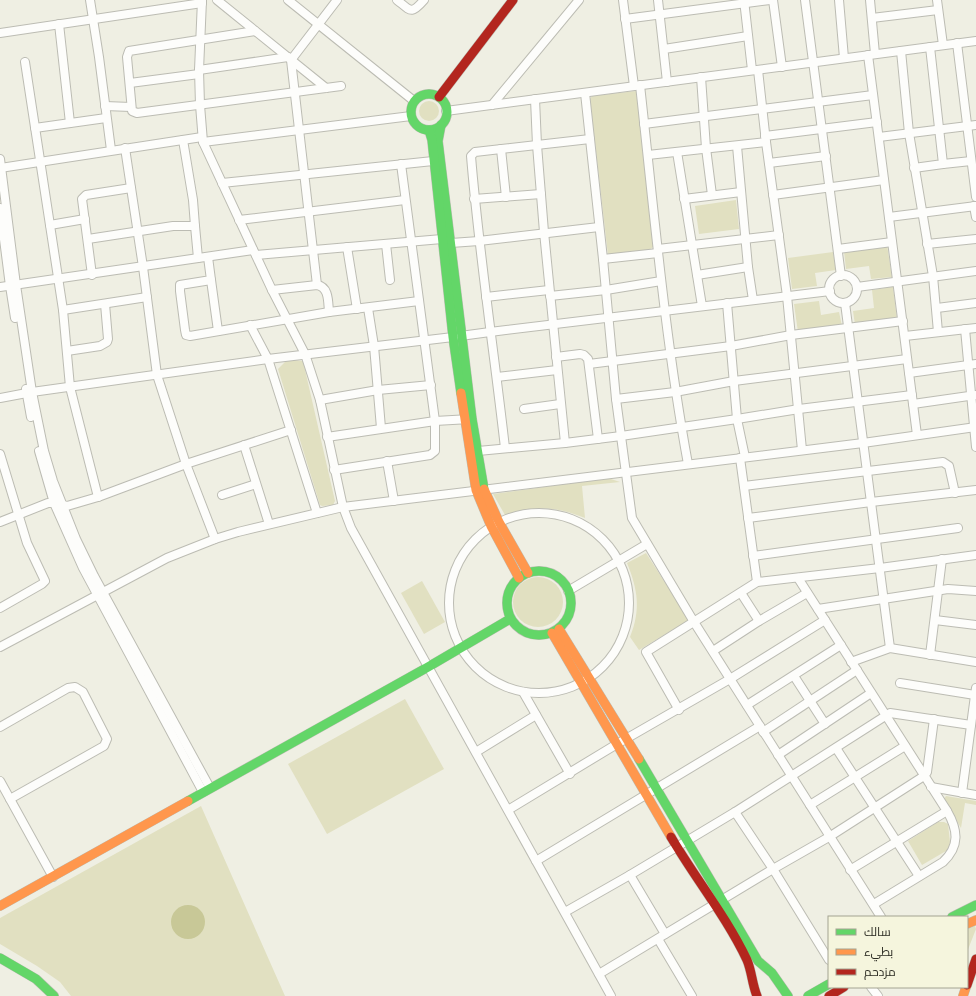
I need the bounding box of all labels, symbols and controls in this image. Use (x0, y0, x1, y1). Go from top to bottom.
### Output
legend (828, 916, 968, 988)
text: سالك (864, 925, 891, 939)
text: بطيء (864, 945, 893, 962)
text: مزدحم (864, 965, 896, 980)

